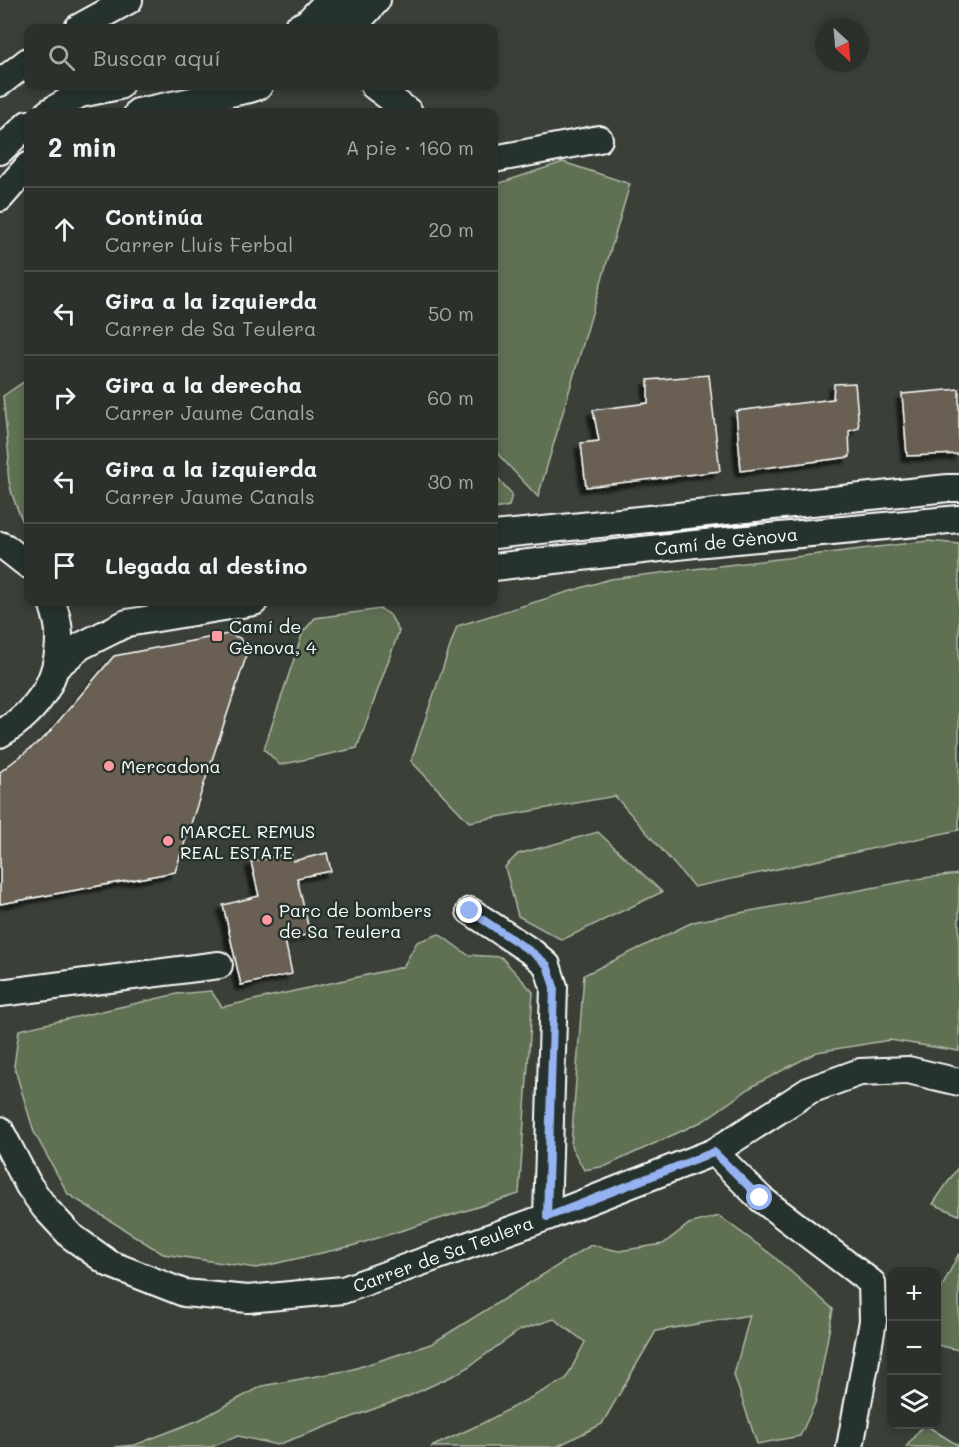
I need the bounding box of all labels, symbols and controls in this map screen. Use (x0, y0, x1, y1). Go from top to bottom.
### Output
north arrow (815, 18, 869, 72)
search box (24, 24, 498, 90)
icon: search (45, 41, 78, 74)
text: Buscar aquí (93, 43, 221, 72)
text: 2 min (48, 130, 116, 164)
text: A pie · 160 m (346, 134, 474, 160)
text: Continúa (105, 202, 203, 231)
icon: ahead (48, 213, 81, 246)
text: 20 m (428, 216, 474, 242)
text: Carrer Lluís Ferbal (105, 231, 293, 257)
text: Gira a la izquierda (105, 286, 317, 315)
icon: left (48, 297, 81, 330)
text: 50 m (428, 300, 474, 326)
text: Carrer de Sa Teulera (105, 315, 317, 341)
text: Gira a la derecha (105, 370, 302, 399)
icon: right (48, 381, 81, 414)
text: 60 m (427, 384, 474, 410)
text: Carrer Jaume Canals (105, 399, 315, 425)
text: Gira a la izquierda (105, 454, 317, 483)
icon: left (48, 465, 81, 498)
text: 30 m (428, 468, 474, 494)
text: Carrer Jaume Canals (105, 483, 315, 509)
street label: Camí de Gènova (653, 522, 799, 560)
icon: arrive (48, 549, 81, 582)
text: Llegada al destino (105, 551, 307, 580)
place label: Camí de Gènova, 4 (229, 614, 317, 659)
marker: Camí de Gènova, 4 (210, 629, 224, 643)
place label: Mercadona (121, 754, 221, 778)
marker: Mercadona (102, 759, 116, 773)
place label: MARCEL REMUS REAL ESTATE (180, 819, 315, 864)
marker: MARCEL REMUS REAL ESTATE (161, 834, 175, 848)
route end (456, 897, 482, 923)
place label: Parc de bombers de Sa Teulera (279, 898, 432, 943)
marker: Parc de bombers de Sa Teulera (260, 913, 274, 927)
route start (746, 1184, 772, 1210)
street label: Carrer de Sa Teulera (349, 1210, 537, 1298)
map controls (887, 1267, 941, 1429)
button: + (887, 1267, 941, 1321)
button: − (887, 1321, 941, 1375)
button: layers (887, 1375, 941, 1429)

